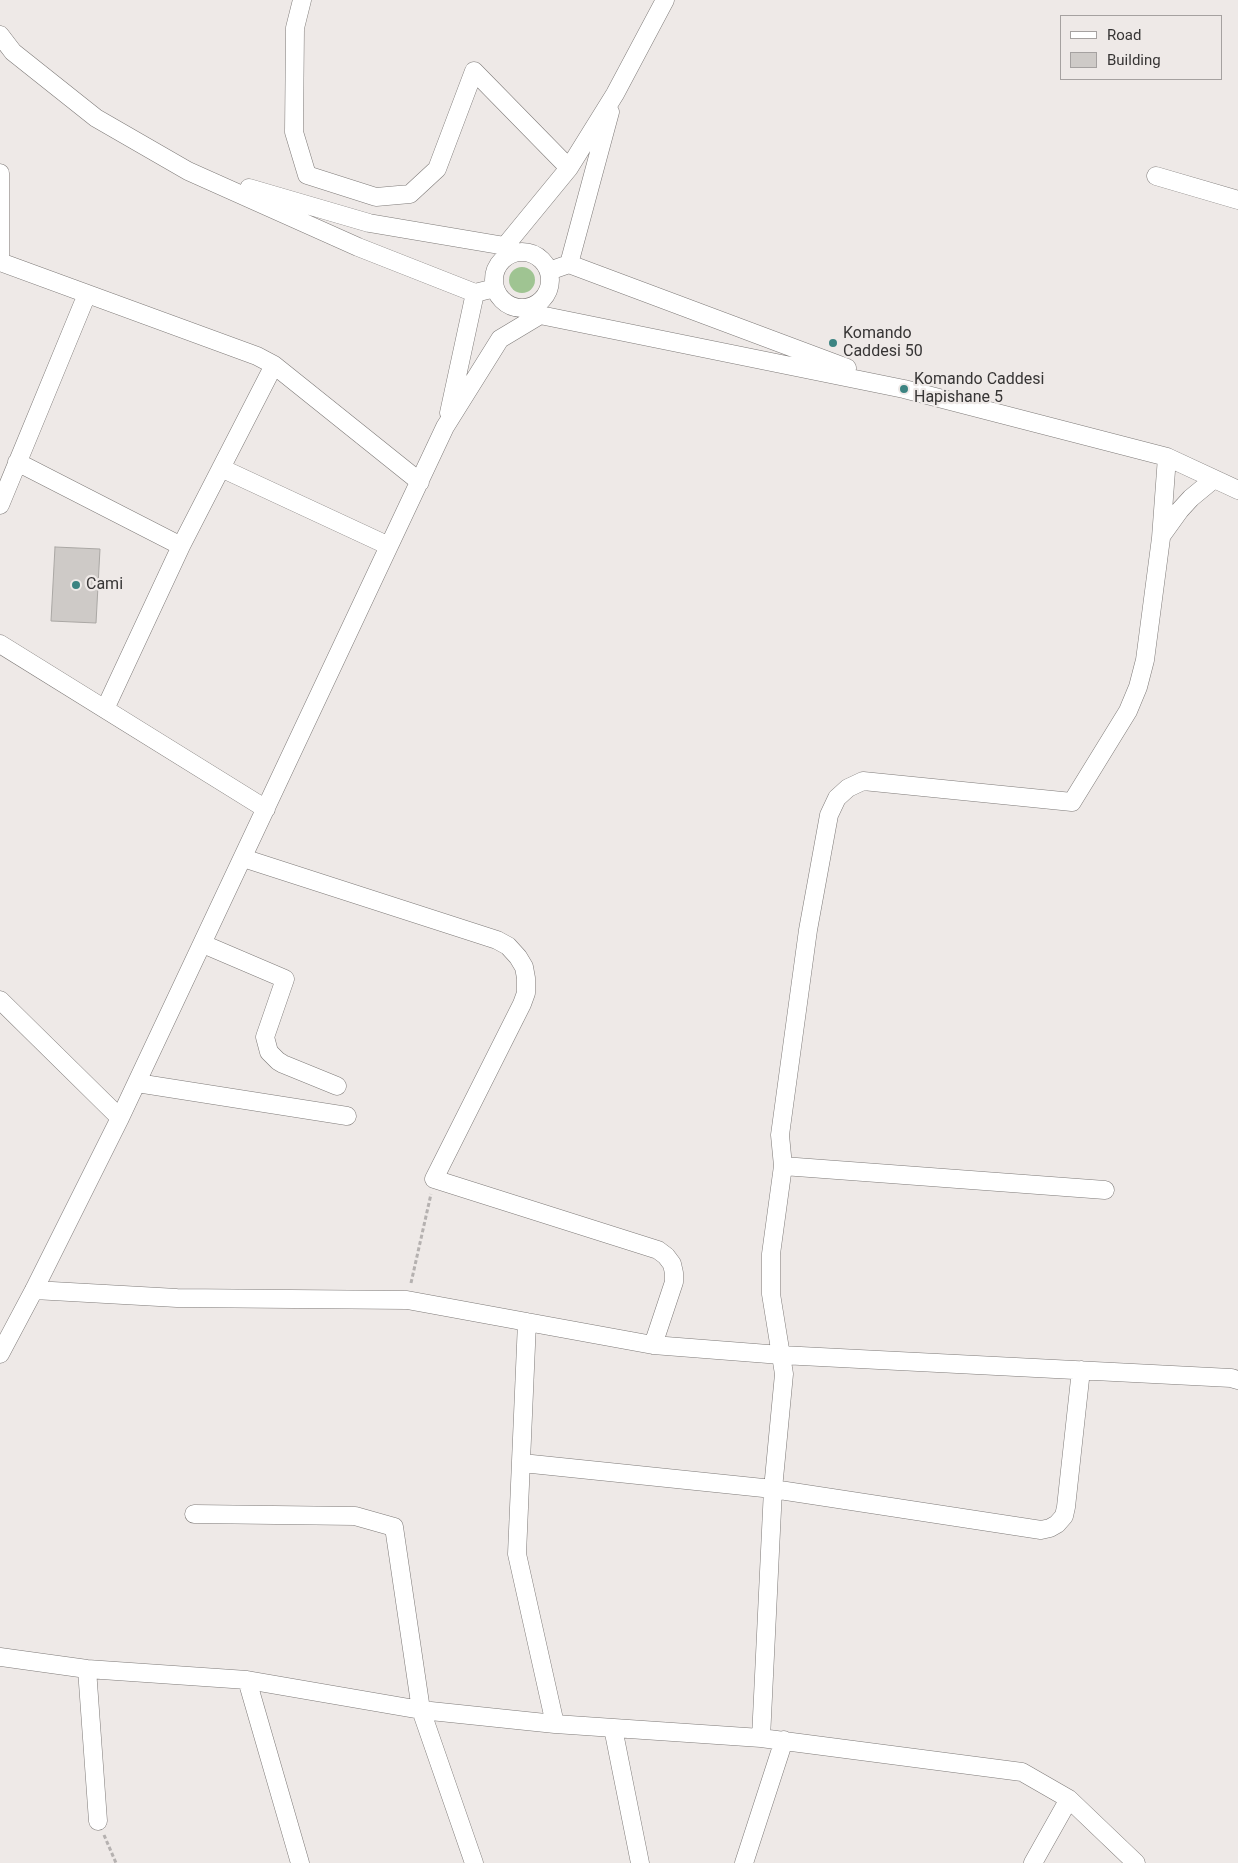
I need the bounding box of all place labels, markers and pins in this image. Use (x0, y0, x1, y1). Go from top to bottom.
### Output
place label: Komando Caddesi 50 (843, 324, 923, 362)
marker: Komando Caddesi 50 (827, 337, 839, 349)
place label: Komando Caddesi Hapishane 5 (914, 370, 1044, 408)
marker: Komando Caddesi Hapishane 5 (898, 383, 910, 395)
place label: Cami (86, 575, 123, 595)
marker: Cami (70, 579, 82, 591)

